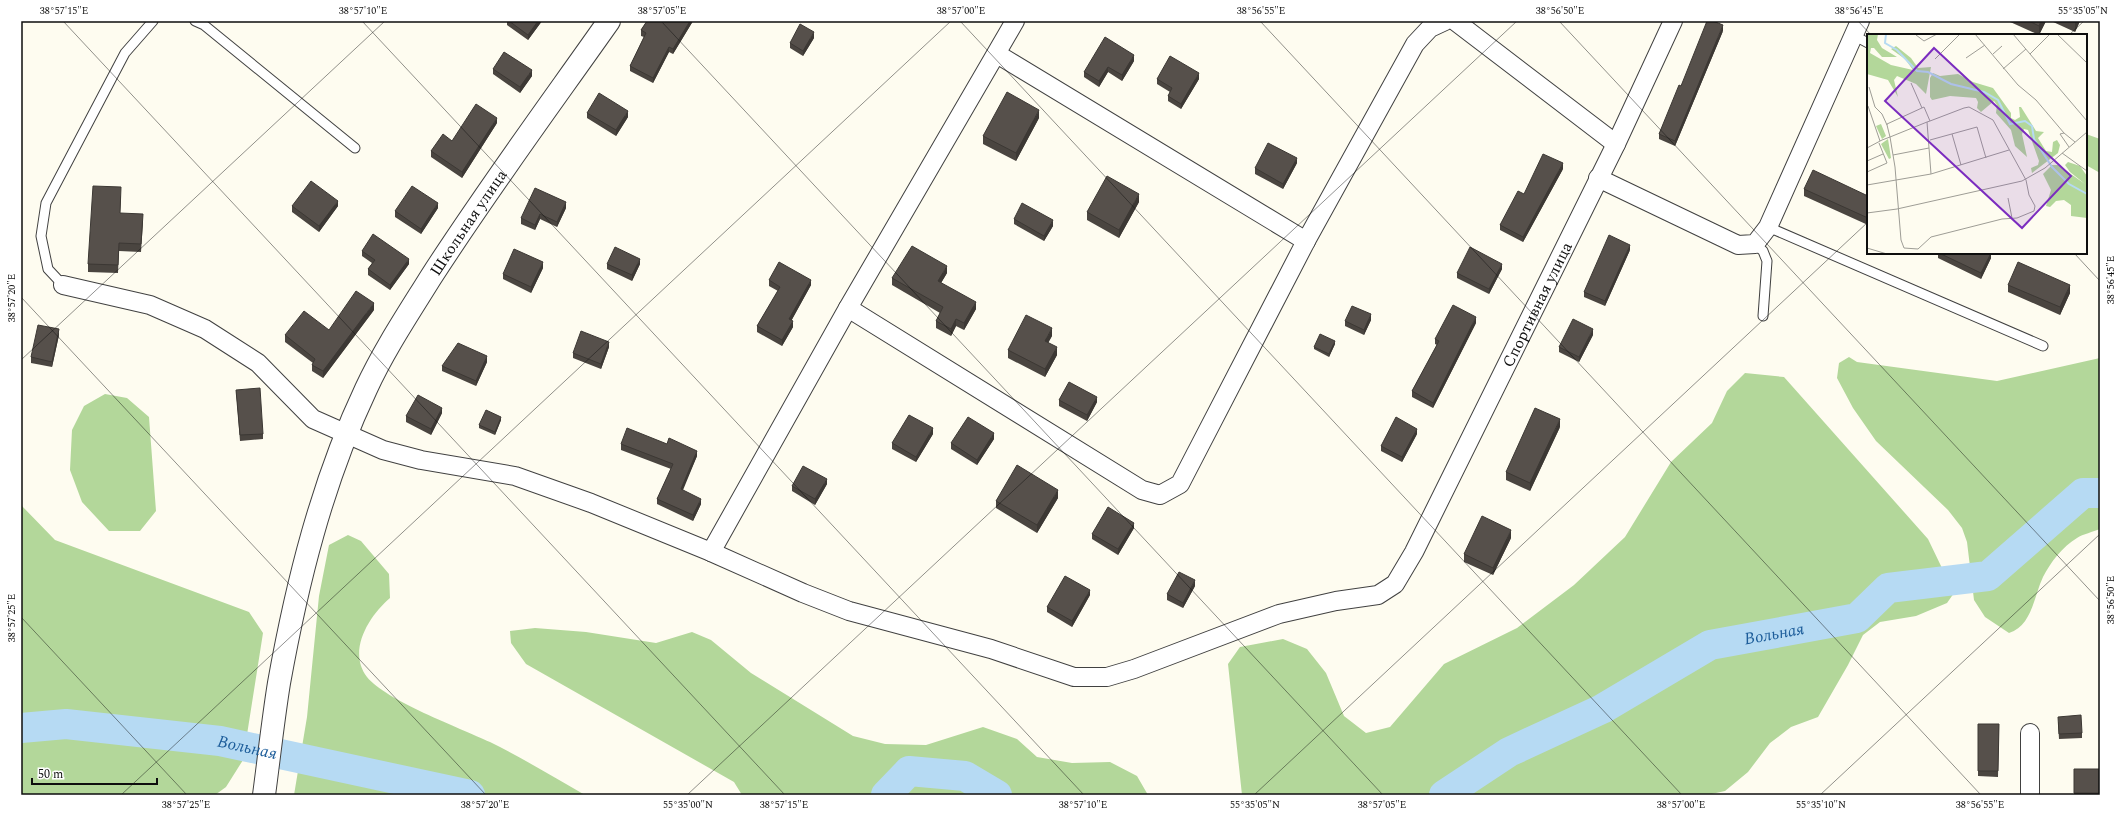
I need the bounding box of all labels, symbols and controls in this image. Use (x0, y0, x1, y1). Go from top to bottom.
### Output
text: 38°57'15"E (40, 3, 88, 19)
text: 38°57'10"E (339, 3, 387, 19)
text: 38°57'05"E (638, 3, 686, 19)
text: 38°57'00"E (937, 3, 985, 19)
text: 38°56'55"E (1237, 3, 1285, 19)
text: 38°56'50"E (1536, 3, 1584, 19)
text: 38°56'45"E (1835, 3, 1883, 19)
text: 55°35'05"N (2058, 3, 2108, 19)
inset map (1867, 34, 2087, 254)
street label: Школьная улица (424, 165, 513, 281)
street label: Спортивная улица (1496, 238, 1579, 371)
text: 38°56'45"E (2103, 256, 2119, 304)
text: 38°57'20"E (4, 274, 20, 322)
text: 38°56'50"E (2103, 576, 2119, 624)
text: 38°57'25"E (4, 594, 20, 642)
water label: Вольная (1742, 616, 1806, 652)
water label: Вольная (215, 729, 279, 767)
scale bar (32, 760, 157, 786)
text: 50 m (38, 765, 63, 784)
text: 38°57'25"E (162, 797, 210, 813)
text: 38°57'20"E (461, 797, 509, 813)
text: 55°35'00"N (663, 797, 713, 813)
text: 38°57'15"E (760, 797, 808, 813)
text: 38°57'10"E (1059, 797, 1107, 813)
text: 55°35'05"N (1230, 797, 1280, 813)
text: 38°57'05"E (1358, 797, 1406, 813)
text: 38°57'00"E (1657, 797, 1705, 813)
text: 55°35'10"N (1796, 797, 1846, 813)
text: 38°56'55"E (1956, 797, 2004, 813)

